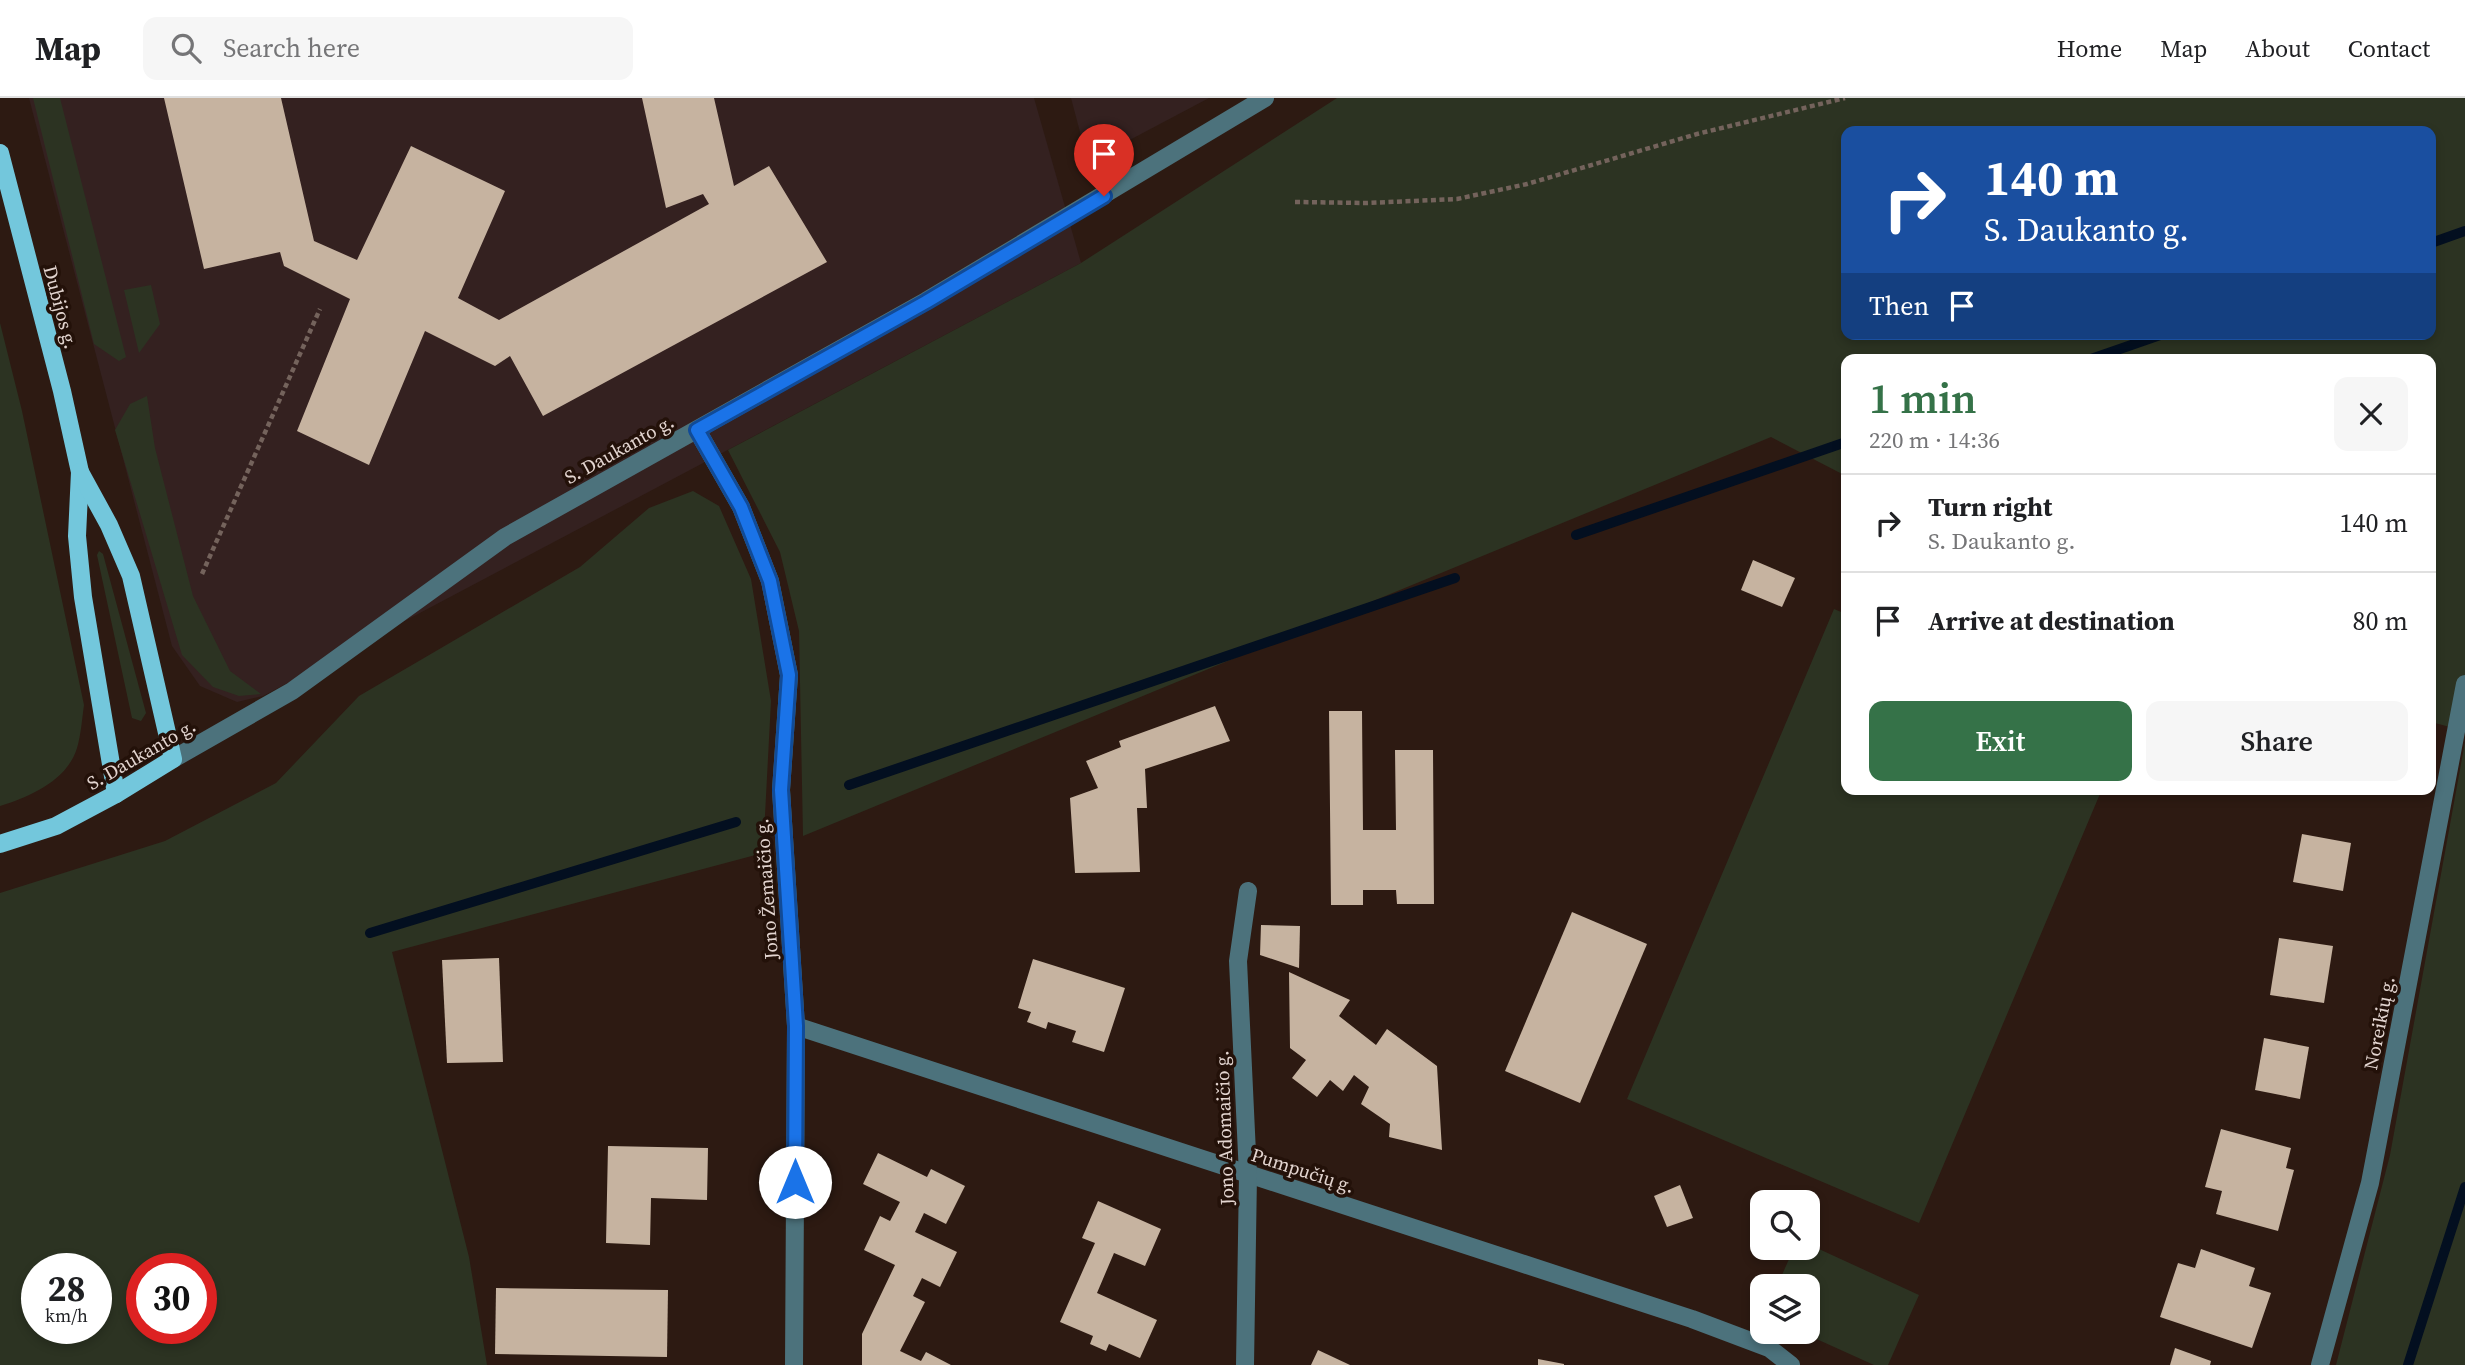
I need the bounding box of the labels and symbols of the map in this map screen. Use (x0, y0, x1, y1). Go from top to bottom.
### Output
pin (1074, 124, 1134, 196)
street label: Dubijos g. (37, 263, 85, 351)
street label: S. Daukanto g. (559, 408, 679, 490)
street label: S. Daukanto g. (82, 712, 200, 796)
street label: Jono Žemaičio g. (748, 818, 784, 961)
street label: Noreikių g. (2357, 974, 2401, 1072)
street label: Jono Adomaičio g. (1208, 1050, 1240, 1207)
street label: Pumpučių g. (1248, 1141, 1358, 1199)
position arrow (758, 1145, 832, 1219)
speed limit sign: 30 (126, 1253, 217, 1344)

